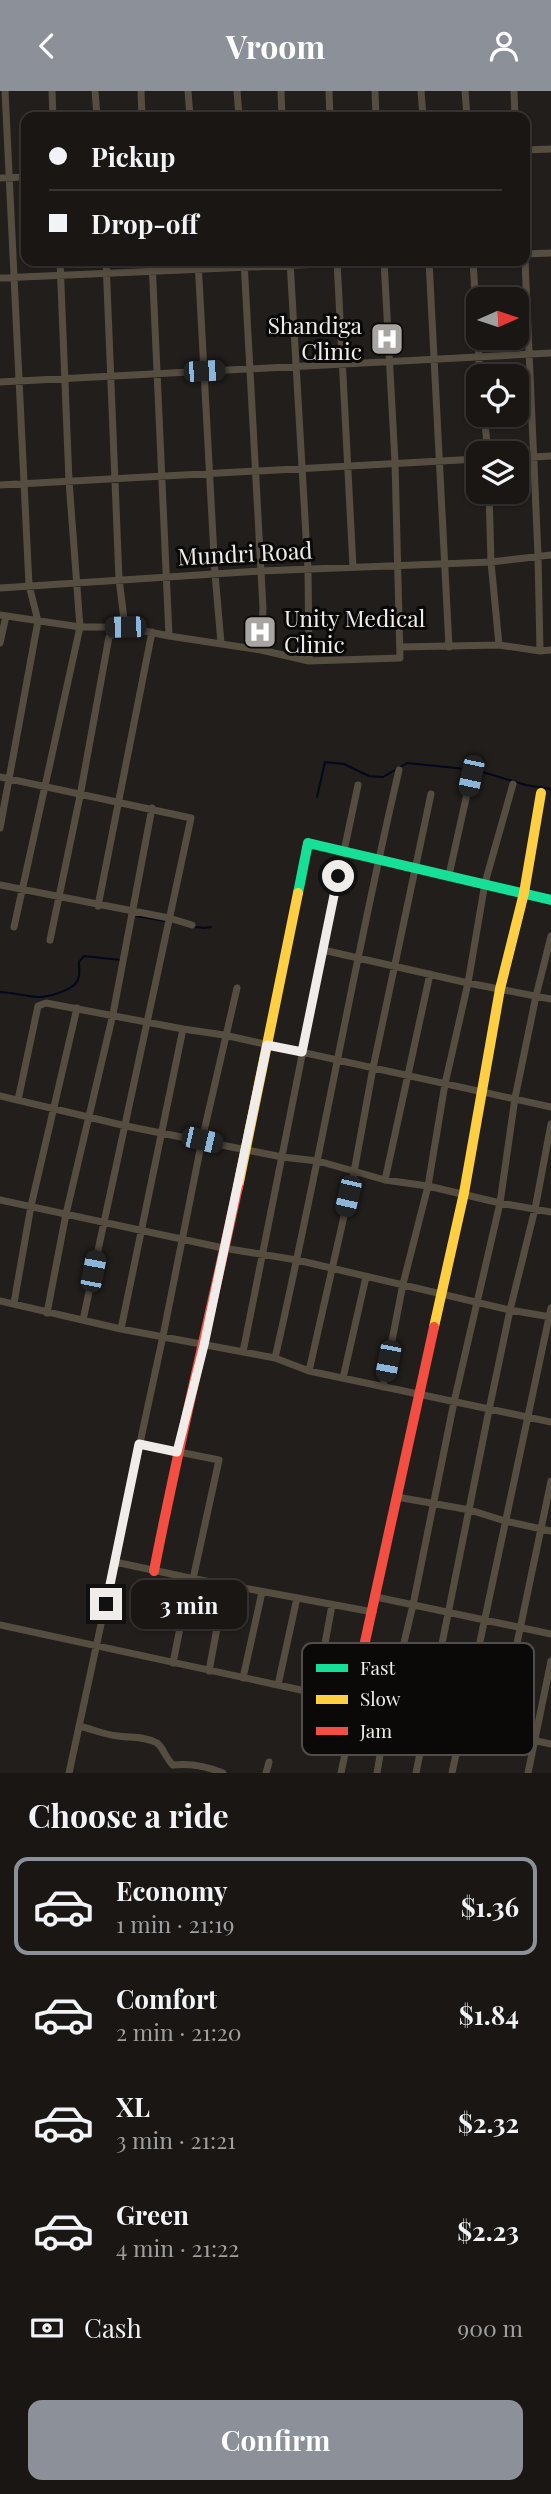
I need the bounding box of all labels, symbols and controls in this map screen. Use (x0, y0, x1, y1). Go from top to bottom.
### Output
text: Vroom (226, 24, 325, 67)
icon: back (28, 27, 66, 65)
icon: person (485, 27, 523, 65)
text: Pickup (91, 139, 175, 174)
text: Drop-off (91, 206, 198, 241)
north arrow (466, 287, 528, 350)
map controls (466, 287, 529, 504)
place label: Shandiga Clinic (267, 309, 363, 366)
hospital icon: Shandiga Clinic (368, 320, 406, 358)
car (183, 359, 226, 383)
button: locate (466, 364, 529, 427)
button: layers (466, 441, 529, 504)
street label: Mundri Road (177, 533, 313, 572)
place label: Unity Medical Clinic (284, 602, 426, 659)
hospital icon: Unity Medical Clinic (241, 613, 279, 651)
car (104, 616, 147, 638)
car (457, 753, 486, 799)
route start (322, 860, 354, 892)
car (180, 1125, 225, 1155)
car (334, 1173, 363, 1219)
car (79, 1248, 108, 1294)
car (374, 1338, 403, 1384)
callout: 3 min (130, 1579, 246, 1629)
route end (90, 1588, 122, 1620)
text: 3 min (160, 1589, 218, 1620)
legend (302, 1643, 534, 1755)
text: Fast (360, 1654, 396, 1680)
text: Slow (360, 1685, 401, 1711)
text: Jam (359, 1717, 392, 1743)
text: Choose a ride (28, 1793, 229, 1836)
text: Economy (116, 1873, 227, 1908)
icon: car (32, 1875, 95, 1938)
text: $1.36 (461, 1889, 519, 1924)
text: 1 min · 21:19 (116, 1908, 235, 1939)
text: Comfort (116, 1981, 217, 2016)
icon: car (32, 1983, 95, 2046)
text: $1.84 (459, 1997, 519, 2032)
text: 2 min · 21:20 (116, 2016, 242, 2047)
text: XL (116, 2089, 150, 2124)
icon: car (32, 2091, 95, 2154)
text: $2.32 (458, 2105, 519, 2140)
text: 3 min · 21:21 (116, 2124, 236, 2155)
text: Green (116, 2197, 189, 2232)
icon: car (32, 2199, 95, 2262)
text: $2.23 (457, 2213, 519, 2248)
text: 4 min · 21:22 (116, 2232, 239, 2263)
icon: cash (28, 2309, 66, 2347)
text: Cash (84, 2310, 142, 2345)
text: 900 m (458, 2312, 523, 2343)
button: Confirm (28, 2400, 523, 2480)

